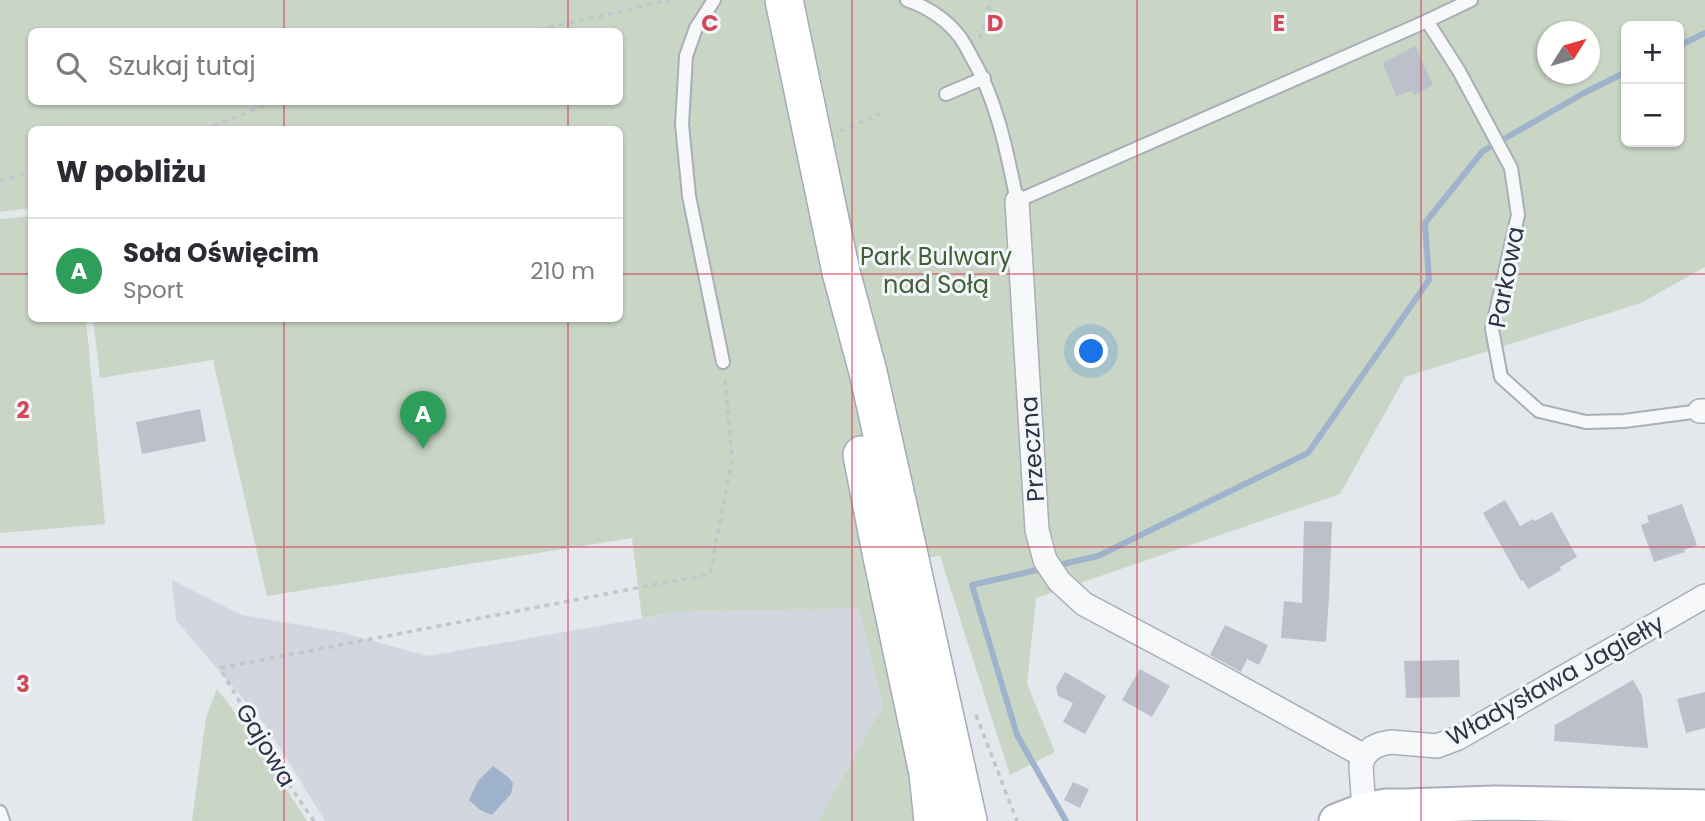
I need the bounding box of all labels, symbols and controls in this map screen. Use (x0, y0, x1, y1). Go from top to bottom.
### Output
text: C (701, 7, 719, 39)
text: D (987, 7, 1003, 39)
text: E (1273, 7, 1285, 39)
north arrow (1537, 21, 1600, 84)
map controls (1621, 21, 1684, 147)
button: + (1621, 21, 1684, 84)
search box (28, 28, 623, 105)
icon: search (52, 48, 90, 86)
text: Szukaj tutaj (108, 48, 256, 84)
button: − (1621, 84, 1684, 147)
text: W pobliżu (56, 150, 207, 193)
street label: Parkowa (1480, 223, 1532, 331)
text: Soła Oświęcim (123, 235, 319, 271)
park label: Park Bulwary nad Sołą (860, 240, 1013, 301)
text: A (71, 255, 87, 287)
text: 210 m (530, 255, 595, 287)
text: Sport (123, 274, 184, 306)
your location (1074, 334, 1108, 368)
pin: A (400, 391, 446, 449)
text: 2 (16, 394, 30, 426)
street label: Przeczna (1012, 395, 1052, 503)
street label: Władysława Jagiełły (1440, 606, 1670, 754)
text: 3 (16, 668, 30, 700)
street label: Gajowa (228, 697, 304, 793)

